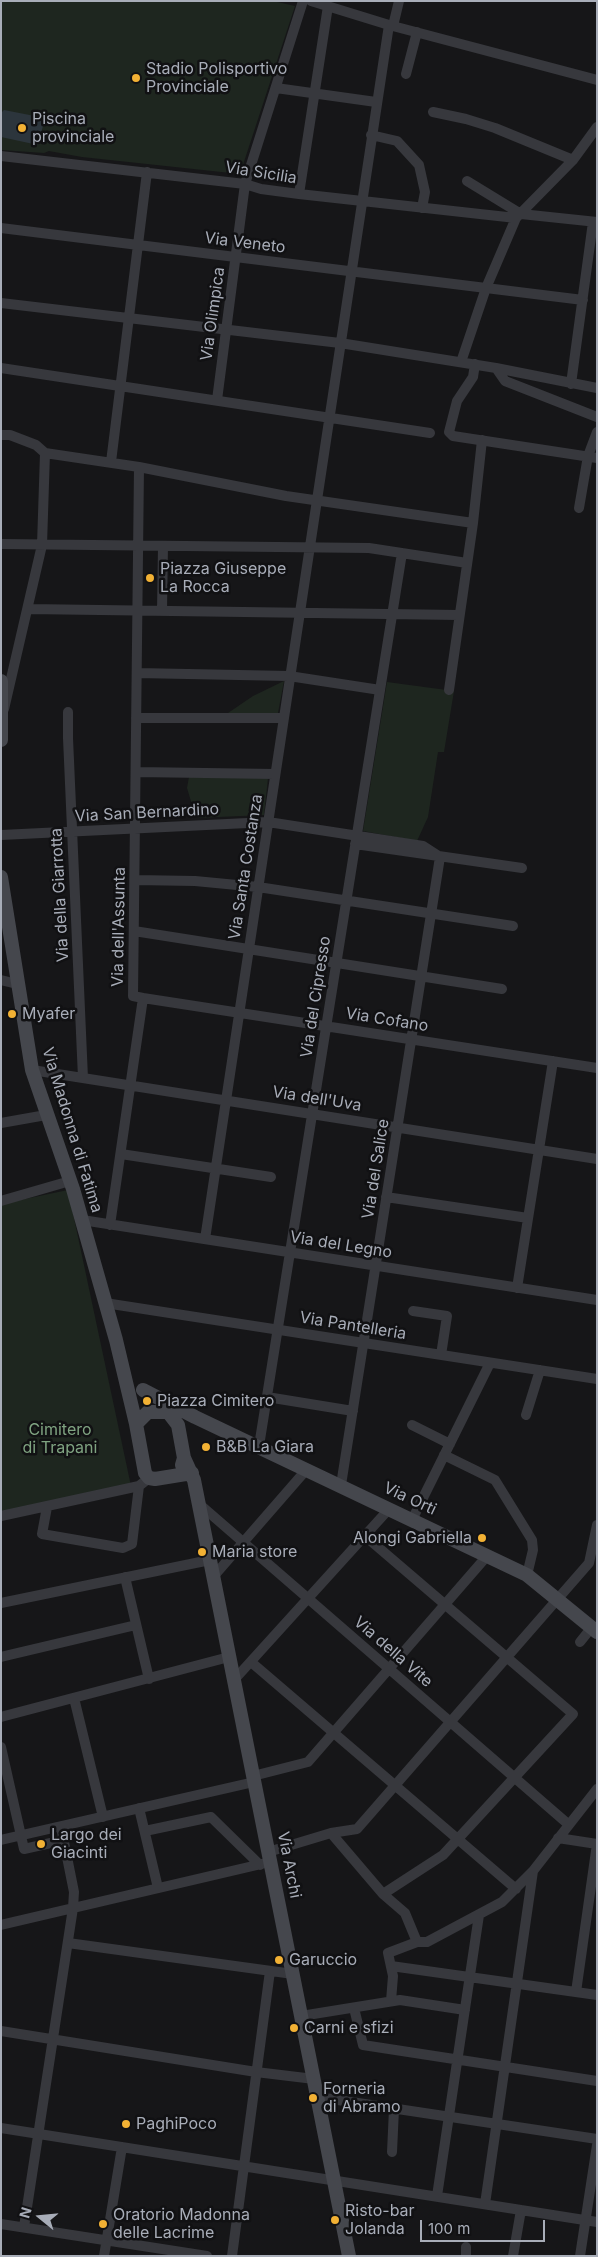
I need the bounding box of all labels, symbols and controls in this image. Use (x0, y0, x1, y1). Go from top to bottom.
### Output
place label: Stadio Polisportivo Provinciale (146, 59, 287, 97)
marker: Stadio Polisportivo Provinciale (130, 72, 142, 84)
place label: Piscina provinciale (32, 109, 114, 147)
marker: Piscina provinciale (16, 122, 28, 134)
street label: Via Sicilia (224, 158, 298, 188)
street label: Via Veneto (203, 229, 287, 257)
street label: Via Olimpica (197, 266, 229, 362)
place label: Piazza Giuseppe La Rocca (160, 559, 286, 597)
marker: Piazza Giuseppe La Rocca (144, 572, 156, 584)
street label: Via Santa Costanza (225, 793, 267, 941)
street label: Via San Bernardino (74, 800, 220, 826)
street label: Via della Giarrotta (47, 827, 73, 963)
street label: Via dell'Assunta (108, 867, 130, 987)
street label: Via del Cipresso (297, 935, 335, 1059)
place label: Myafer (22, 1004, 75, 1024)
street label: Via Cofano (344, 1004, 430, 1036)
marker: Myafer (6, 1008, 18, 1020)
street label: Via Madonna di Fatima (38, 1045, 106, 1215)
street label: Via dell'Uva (271, 1082, 363, 1116)
street label: Via del Salice (359, 1117, 393, 1221)
street label: Via del Legno (289, 1227, 393, 1263)
street label: Via Pantelleria (298, 1308, 408, 1344)
place label: Piazza Cimitero (157, 1391, 274, 1411)
marker: Piazza Cimitero (141, 1395, 153, 1407)
park label: Cimitero di Trapani (23, 1420, 97, 1458)
place label: B&B La Giara (216, 1437, 314, 1457)
marker: B&B La Giara (200, 1441, 212, 1453)
street label: Via Orti (381, 1478, 439, 1520)
place label: Alongi Gabriella (353, 1528, 472, 1548)
marker: Alongi Gabriella (476, 1532, 488, 1544)
place label: Maria store (212, 1542, 297, 1562)
marker: Maria store (196, 1546, 208, 1558)
street label: Via della Vite (350, 1613, 436, 1691)
place label: Largo dei Giacinti (51, 1825, 122, 1863)
street label: Via Archi (273, 1830, 305, 1900)
marker: Largo dei Giacinti (35, 1838, 47, 1850)
place label: Garuccio (289, 1950, 357, 1970)
marker: Garuccio (273, 1954, 285, 1966)
place label: Carni e sfizi (304, 2018, 394, 2038)
marker: Carni e sfizi (288, 2022, 300, 2034)
place label: Forneria di Abramo (323, 2079, 401, 2117)
marker: Forneria di Abramo (307, 2092, 319, 2104)
place label: PaghiPoco (136, 2114, 217, 2134)
marker: PaghiPoco (120, 2118, 132, 2130)
north arrow (15, 2192, 65, 2242)
place label: Risto-bar Jolanda (345, 2201, 415, 2239)
text: N (15, 2205, 35, 2220)
place label: Oratorio Madonna delle Lacrime (113, 2205, 250, 2243)
scale bar (423, 2210, 548, 2242)
marker: Risto-bar Jolanda (329, 2214, 341, 2226)
marker: Oratorio Madonna delle Lacrime (97, 2218, 109, 2230)
text: 100 m (428, 2219, 470, 2238)

